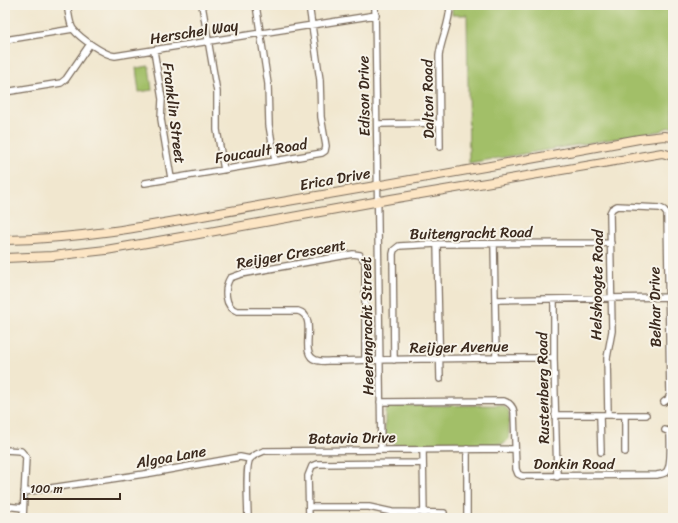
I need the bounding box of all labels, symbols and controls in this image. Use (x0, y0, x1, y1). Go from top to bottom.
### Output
street label: Herschel Way (148, 12, 240, 52)
street label: Edison Drive (350, 55, 378, 137)
street label: Dalton Road (414, 58, 442, 139)
street label: Franklin Street (155, 61, 193, 165)
street label: Foucault Road (213, 131, 310, 171)
street label: Erica Drive (298, 160, 373, 198)
street label: Buitengracht Road (409, 219, 534, 247)
street label: Helshoogte Road (583, 229, 611, 340)
street label: Reijger Crescent (234, 232, 348, 276)
street label: Heerengracht Street (353, 256, 381, 396)
street label: Belhar Drive (641, 266, 669, 348)
street label: Rustenberg Road (529, 331, 557, 444)
street label: Reijger Avenue (409, 333, 509, 361)
street label: Batavia Drive (308, 424, 396, 452)
street label: Algoa Lane (133, 438, 209, 476)
street label: Donkin Road (534, 451, 615, 477)
scale bar (24, 475, 120, 501)
text: 100 m (30, 478, 63, 500)

